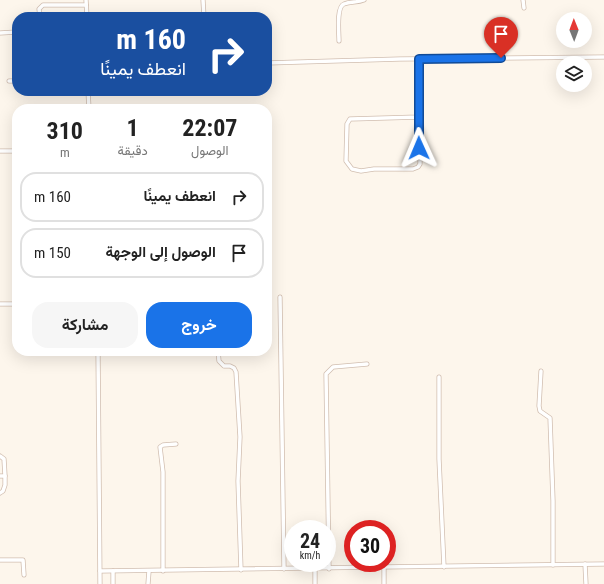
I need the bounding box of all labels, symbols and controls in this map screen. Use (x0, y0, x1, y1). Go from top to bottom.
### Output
north arrow (556, 12, 592, 48)
map controls (556, 12, 592, 92)
pin (484, 17, 518, 58)
text: 160 m (116, 23, 186, 56)
icon: arrive (490, 23, 512, 45)
icon: right (200, 28, 252, 80)
button: layers (556, 56, 592, 92)
text: انعطف يمينًا (100, 58, 186, 79)
text: 1 (127, 114, 139, 142)
text: 22:07 (182, 114, 237, 142)
text: 310 (47, 117, 83, 145)
position arrow (398, 127, 440, 169)
text: دقيقة (118, 143, 148, 158)
text: الوصول (191, 143, 229, 158)
text: m (60, 145, 70, 160)
icon: right (228, 186, 250, 208)
text: انعطف يمينًا (143, 187, 216, 205)
text: 160 m (34, 188, 71, 206)
icon: arrive (228, 242, 250, 264)
text: الوصول إلى الوجهة (105, 243, 216, 261)
text: 150 m (34, 244, 71, 262)
button: مشاركة (32, 302, 138, 348)
button: خروج (146, 302, 252, 348)
speed limit sign: 30 (344, 520, 396, 572)
text: 24 (300, 529, 320, 553)
text: km/h (300, 550, 320, 561)

